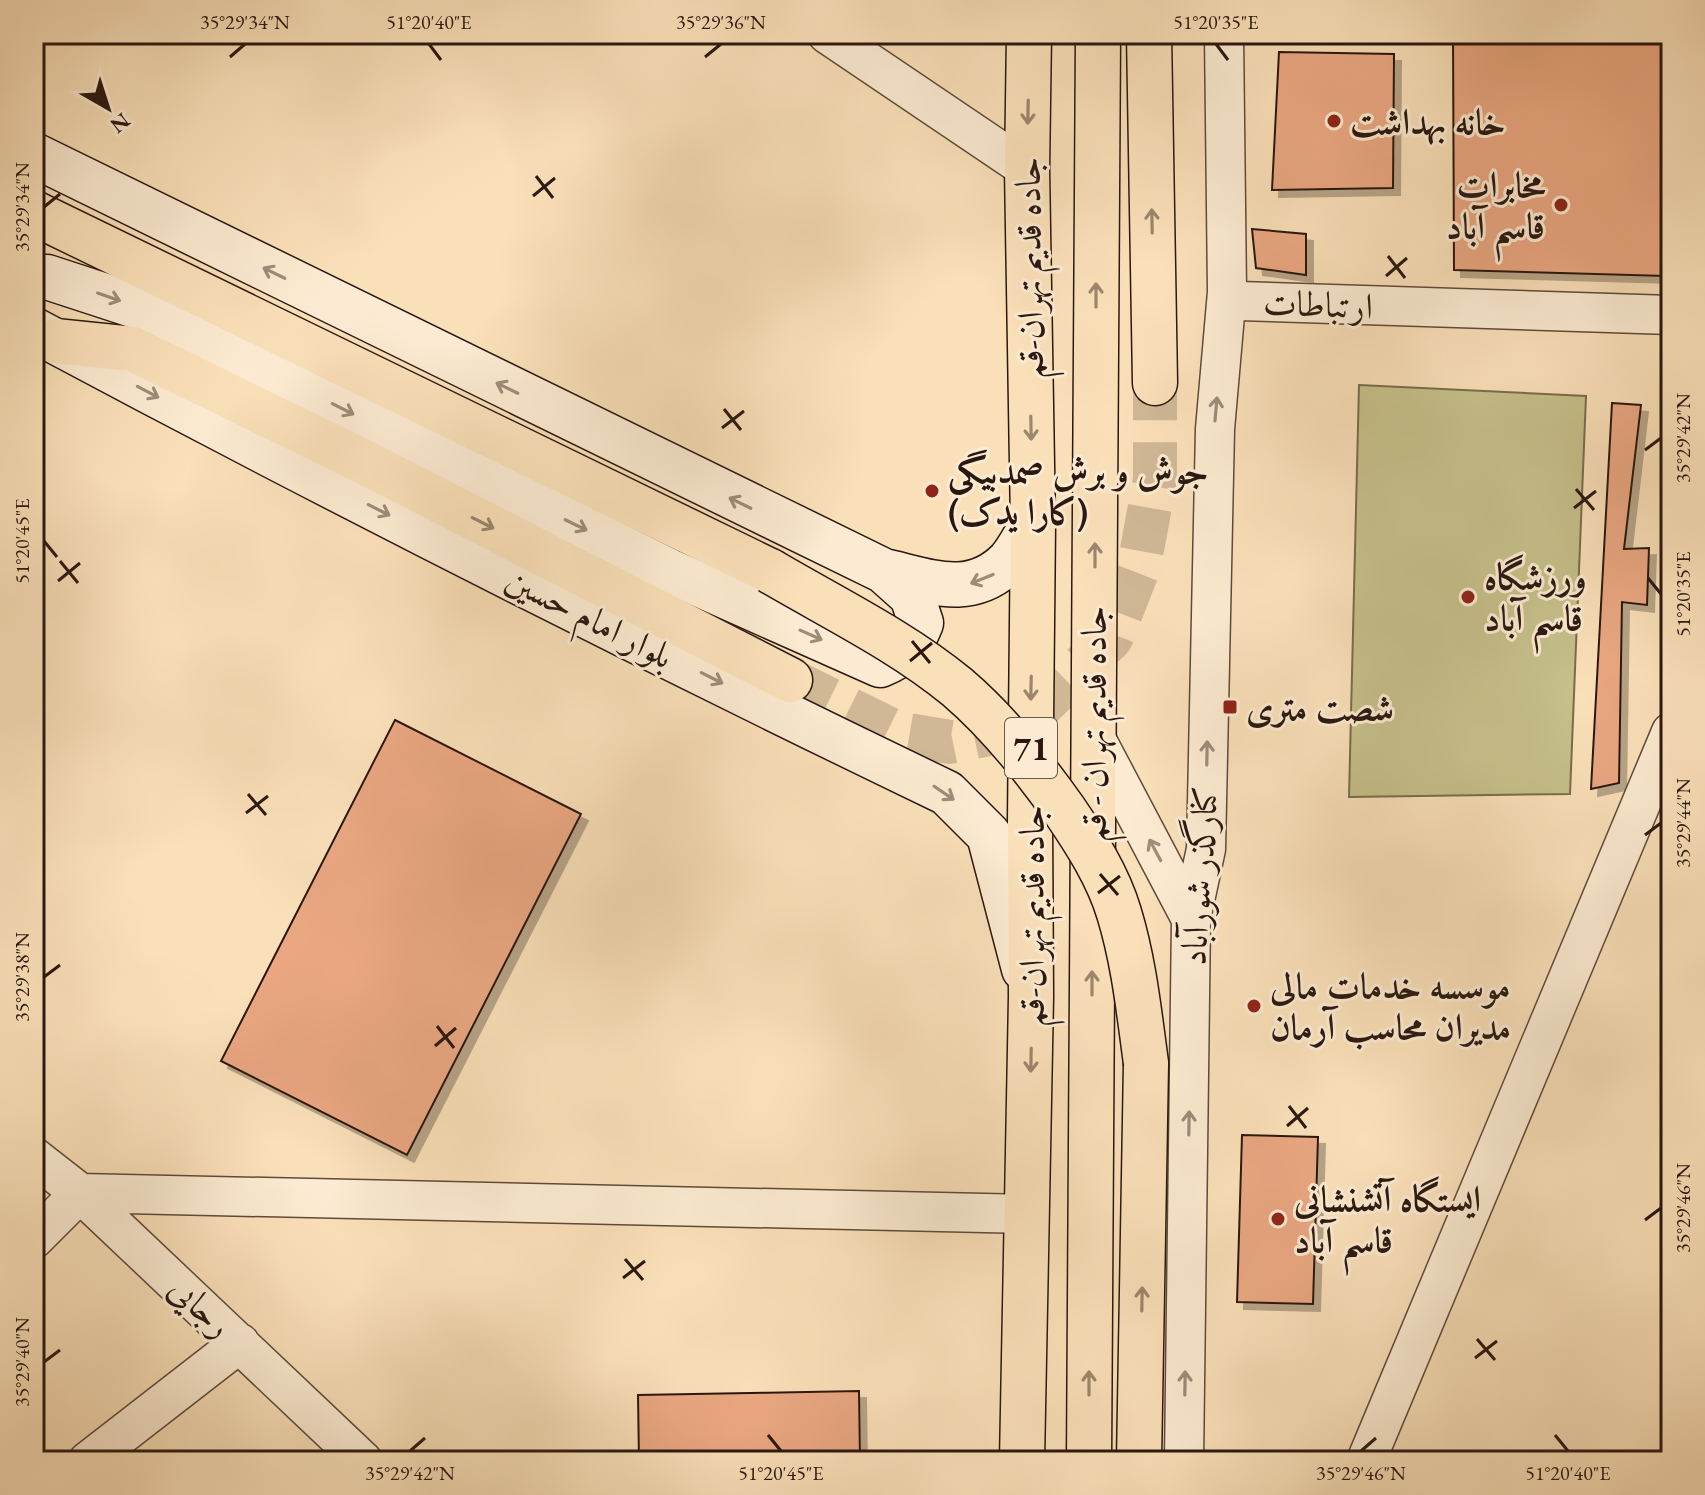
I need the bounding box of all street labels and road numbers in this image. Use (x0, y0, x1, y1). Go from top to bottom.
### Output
street label: جاده قدیم تهران-قم (1004, 156, 1064, 379)
street label: ارتباطات (1262, 279, 1374, 329)
street label: بلوار امام حسین (495, 555, 682, 686)
street label: جاده قدیم تهران - قم (1070, 606, 1127, 842)
road number: 71 (1005, 718, 1057, 778)
street label: کنارگذر شورآباد (1167, 785, 1229, 967)
street label: جاده قدیم تهران-قم (1008, 805, 1065, 1027)
street label: رجایی (158, 1265, 243, 1348)

